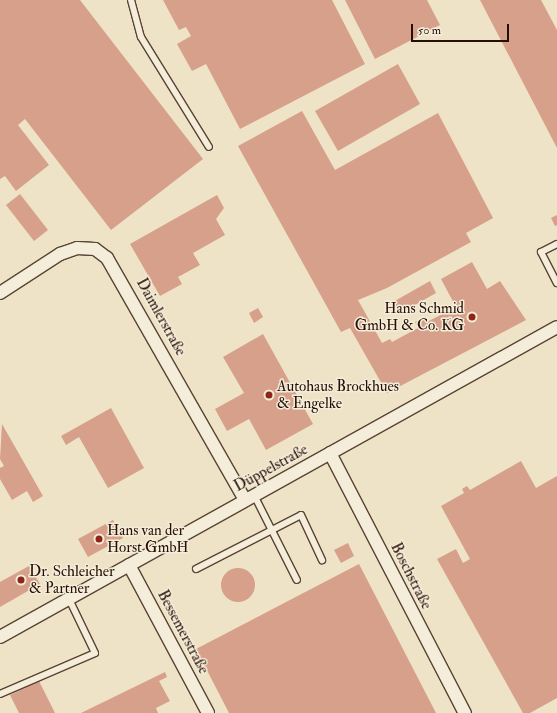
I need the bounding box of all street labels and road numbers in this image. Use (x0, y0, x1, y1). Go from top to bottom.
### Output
street label: Daimlerstraße (132, 275, 190, 359)
street label: Düppelstraße (231, 440, 311, 496)
street label: Boschstraße (387, 540, 435, 612)
street label: Bessemerstraße (153, 587, 213, 677)

